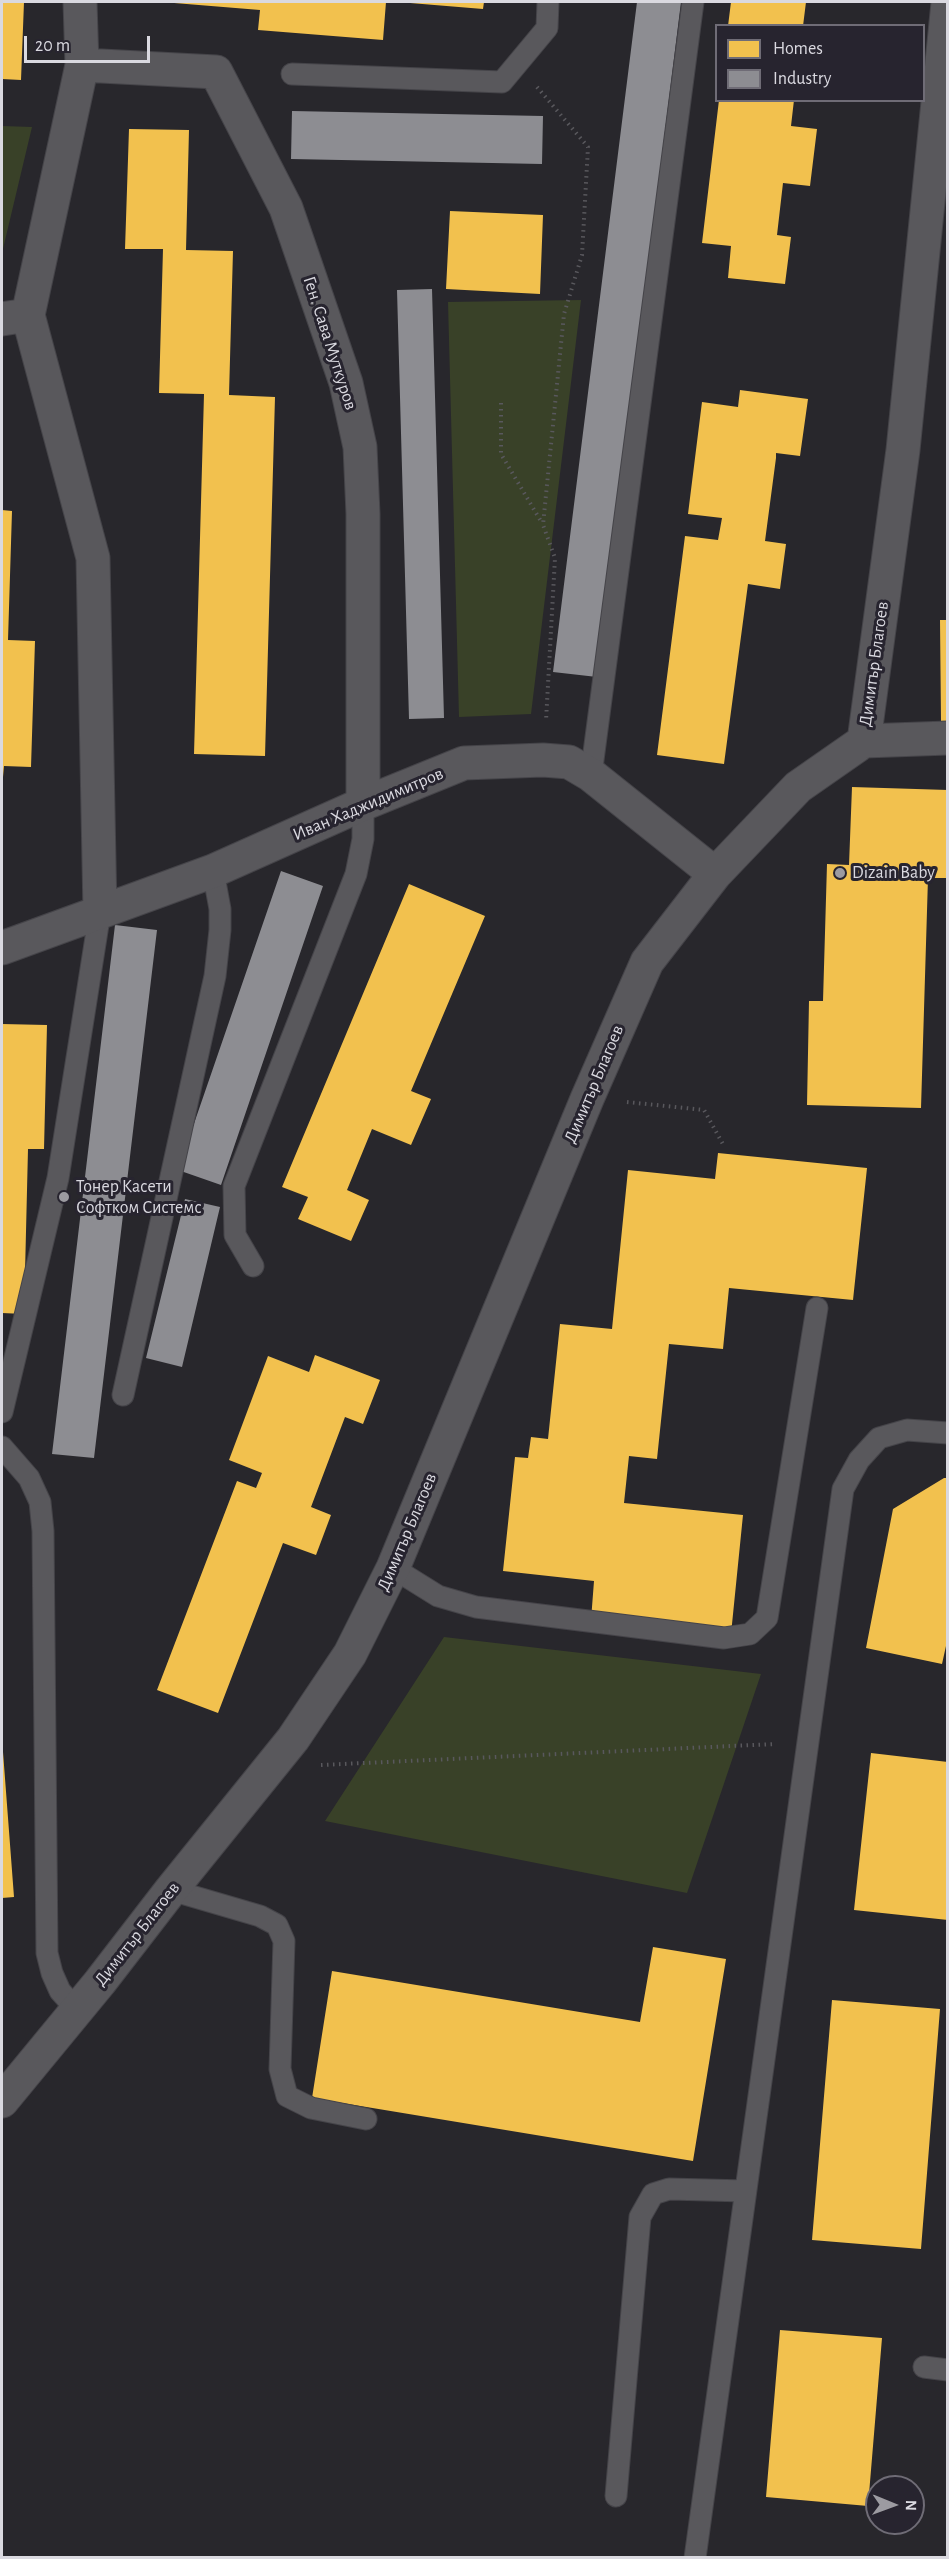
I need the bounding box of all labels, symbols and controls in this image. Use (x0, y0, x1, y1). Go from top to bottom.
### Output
scale bar (27, 24, 153, 62)
legend (715, 24, 925, 102)
text: 20 m (35, 37, 70, 55)
text: Homes (773, 40, 823, 58)
text: Industry (773, 70, 832, 88)
street label: Ген. Сава Муткуров (298, 273, 362, 413)
street label: Димитър Благоев (855, 600, 893, 728)
street label: Иван Хаджидимитров (289, 762, 447, 846)
place label: Dizain Baby (852, 862, 935, 884)
marker: Dizain Baby (833, 866, 847, 880)
street label: Димитър Благоев (559, 1022, 629, 1146)
place label: Тонер Касети Софтком Системс (76, 1176, 202, 1218)
marker: Тонер Касети Софтком Системс (57, 1190, 71, 1204)
street label: Димитър Благоев (372, 1470, 442, 1594)
street label: Димитър Благоев (90, 1878, 184, 1990)
north arrow (865, 2475, 925, 2535)
text: N (903, 2500, 919, 2511)

